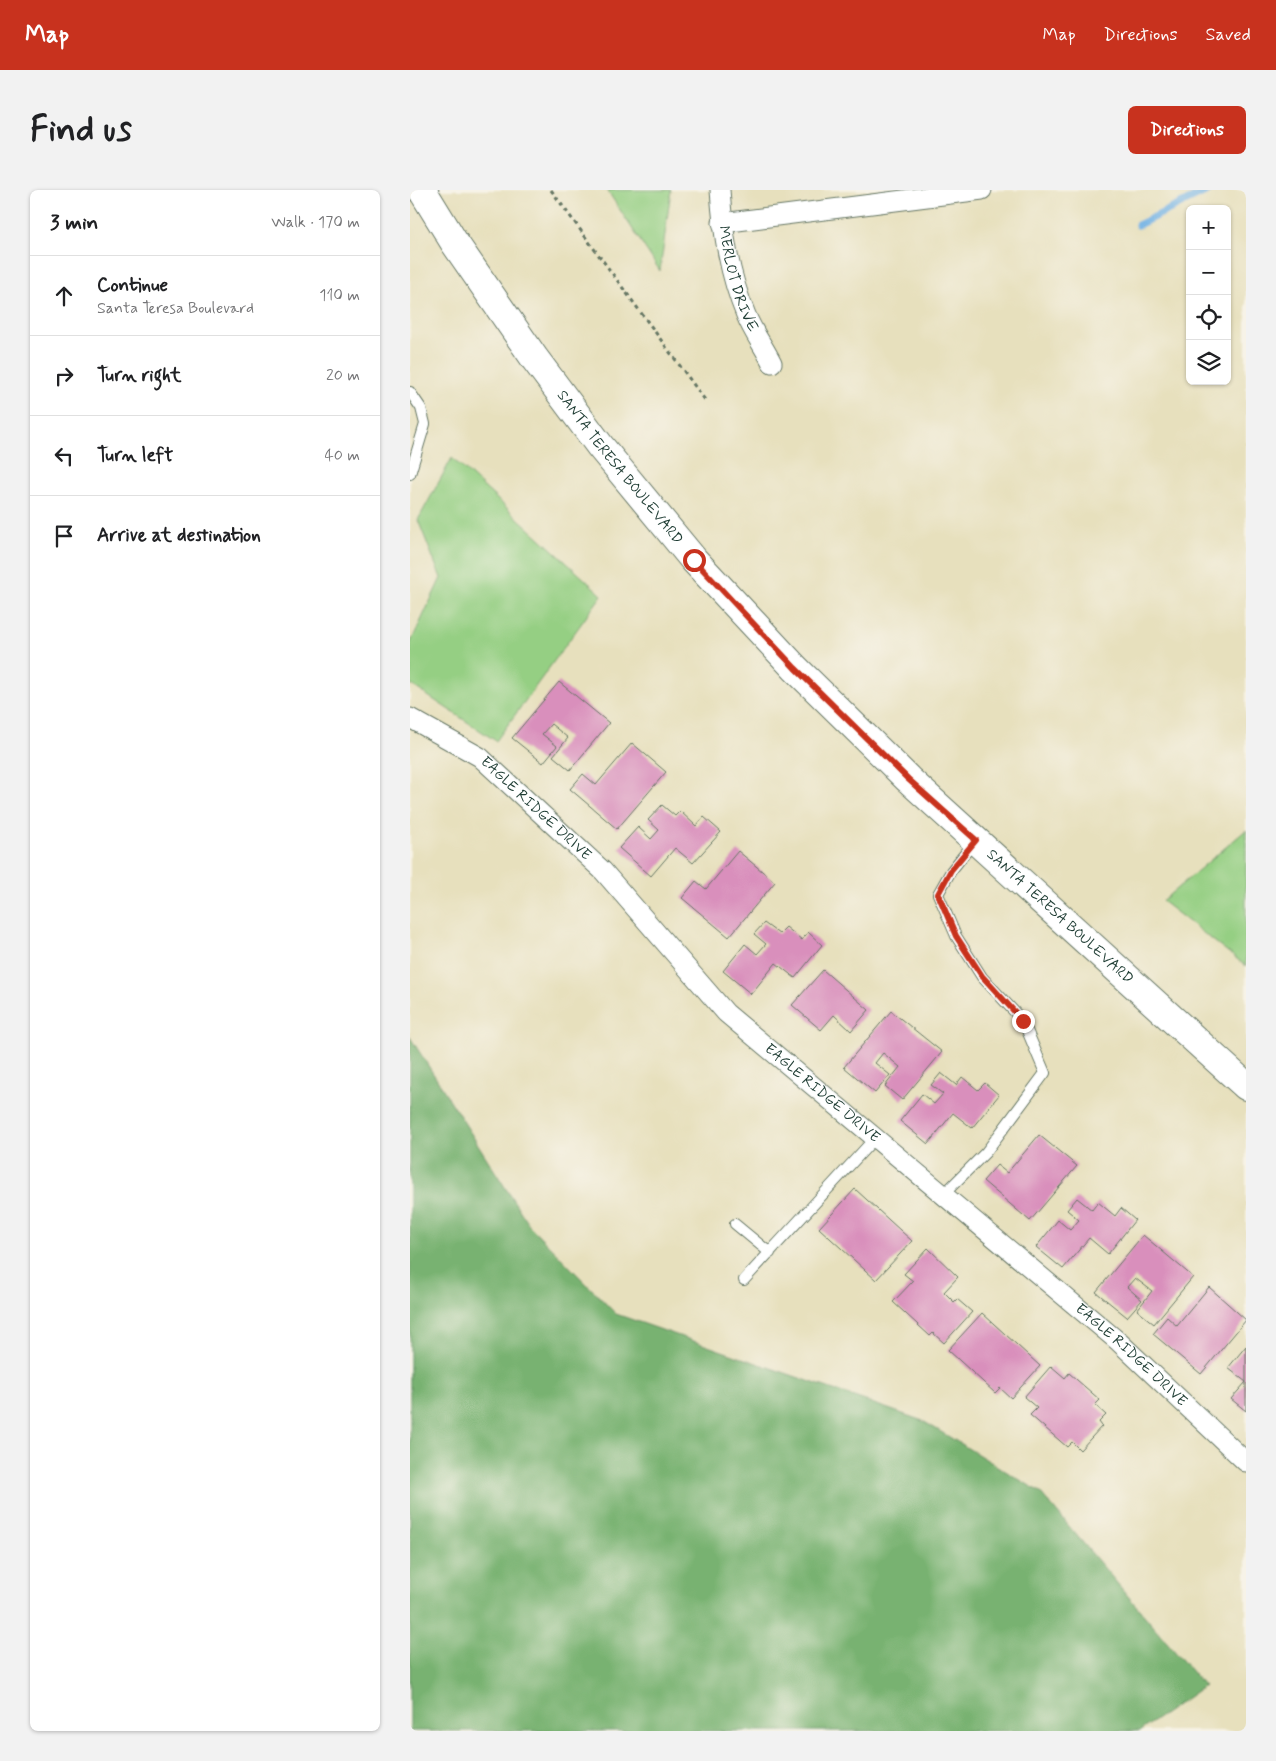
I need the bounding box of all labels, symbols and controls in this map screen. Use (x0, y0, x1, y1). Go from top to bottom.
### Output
text: Map (25, 20, 69, 51)
text: Map (1043, 23, 1076, 47)
text: Directions (1104, 23, 1178, 47)
text: Saved (1206, 23, 1251, 47)
button: Directions (1128, 106, 1246, 154)
text: Find us (30, 107, 132, 153)
map controls (1186, 205, 1231, 385)
button: + (1186, 205, 1231, 250)
text: 3 min (50, 209, 98, 237)
text: Walk · 170 m (271, 212, 360, 233)
street label: MERLOT DRIVE (713, 225, 763, 336)
button: − (1186, 250, 1231, 295)
text: Continue (97, 273, 168, 298)
icon: ahead (50, 282, 78, 310)
text: 110 m (319, 285, 360, 306)
button: locate (1186, 295, 1231, 340)
text: Santa Teresa Boulevard (97, 298, 254, 319)
button: layers (1186, 340, 1231, 385)
icon: right (50, 362, 78, 390)
text: Turn right (97, 363, 181, 388)
text: 20 m (326, 365, 360, 386)
street label: SANTA TERESA BOULEVARD (552, 386, 687, 549)
icon: left (50, 442, 78, 470)
text: Turn left (97, 443, 173, 468)
text: 40 m (324, 445, 360, 466)
icon: arrive (50, 522, 78, 550)
text: Arrive at destination (97, 523, 261, 548)
route start (683, 549, 706, 572)
street label: EAGLE RIDGE DRIVE (476, 752, 596, 865)
street label: SANTA TERESA BOULEVARD (982, 845, 1138, 989)
route end (1012, 1010, 1035, 1033)
street label: EAGLE RIDGE DRIVE (760, 1039, 884, 1148)
street label: EAGLE RIDGE DRIVE (1071, 1299, 1191, 1411)

